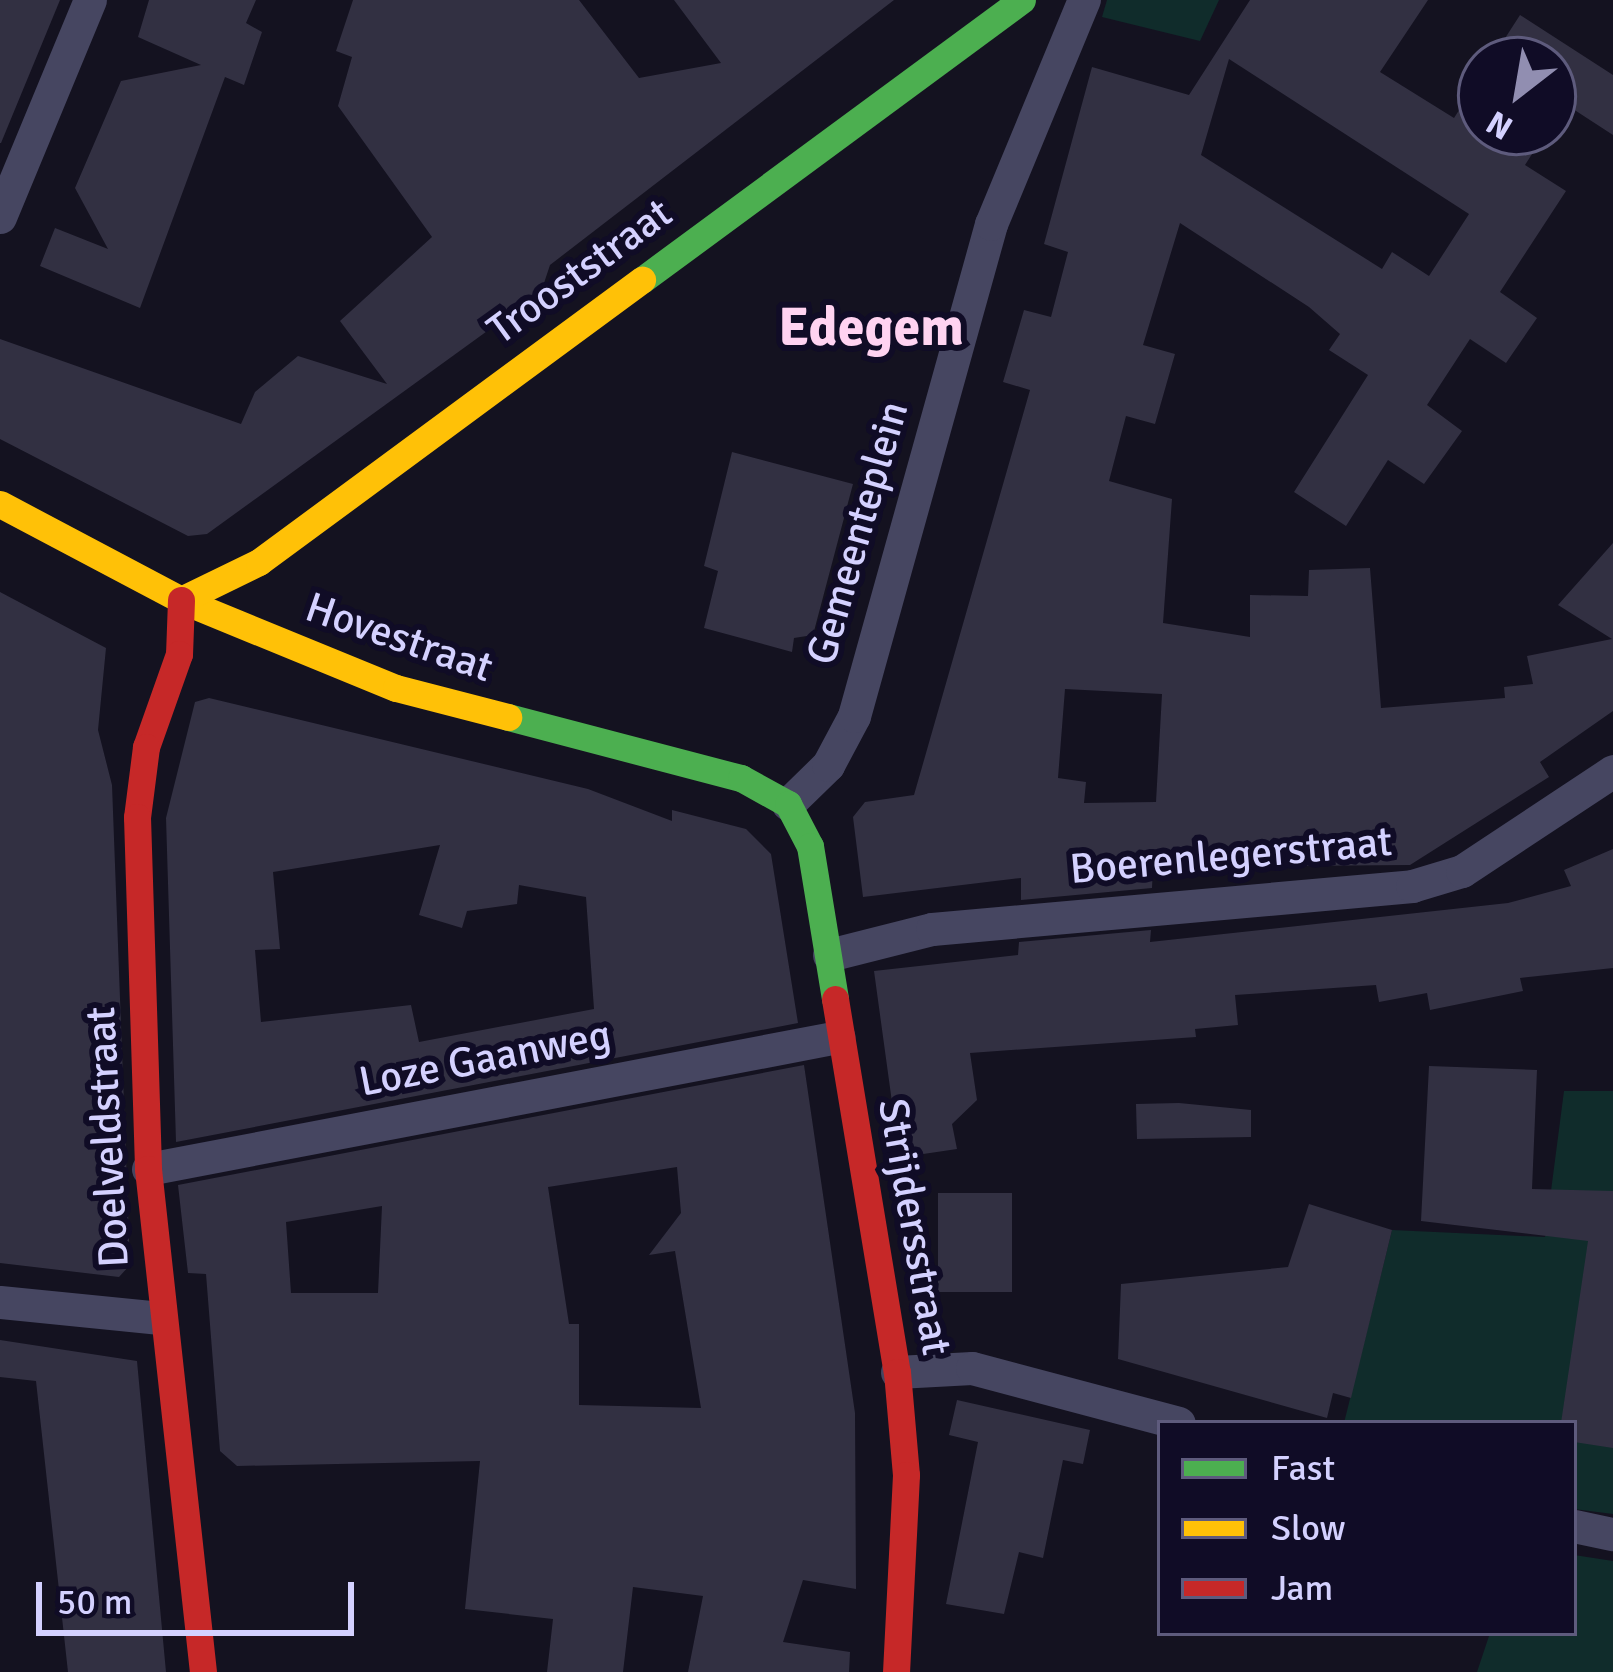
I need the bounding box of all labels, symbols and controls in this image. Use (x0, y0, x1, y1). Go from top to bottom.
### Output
north arrow (1457, 36, 1577, 156)
text: N (1479, 101, 1520, 148)
street label: Trooststraat (478, 188, 682, 356)
district label: Edegem (778, 296, 964, 360)
street label: Gemeenteplein (796, 396, 920, 670)
street label: Hovestraat (299, 583, 499, 693)
street label: Boerenlegerstraat (1068, 817, 1394, 895)
street label: Doelveldstraat (76, 1005, 140, 1269)
street label: Loze Gaanweg (355, 1010, 615, 1108)
street label: Strijdersstraat (867, 1095, 961, 1359)
legend (1157, 1420, 1577, 1636)
text: Fast (1271, 1446, 1335, 1491)
text: Slow (1271, 1506, 1346, 1551)
scale bar (42, 1558, 360, 1632)
text: Jam (1271, 1566, 1333, 1611)
text: 50 m (57, 1580, 133, 1625)

